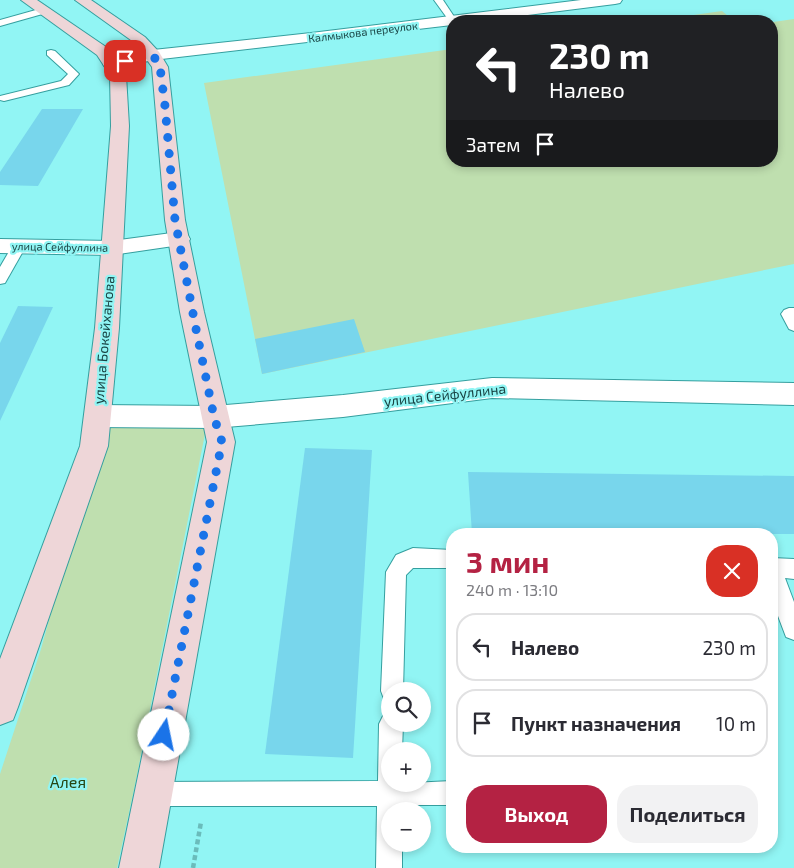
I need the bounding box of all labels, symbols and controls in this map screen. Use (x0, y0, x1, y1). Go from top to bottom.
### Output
street label: Калмыкова переулок (307, 18, 419, 46)
text: 230 m (549, 34, 650, 76)
icon: left (466, 35, 531, 100)
pin (104, 40, 146, 82)
icon: arrive (111, 47, 139, 75)
text: Налево (549, 76, 625, 102)
icon: arrive (531, 130, 559, 158)
text: Затем (466, 133, 521, 156)
street label: улица Сейфуллина (12, 239, 108, 255)
street label: улица Бокейханова (89, 275, 118, 405)
street label: улица Сейфуллина (383, 380, 507, 409)
text: 3 мин (466, 543, 550, 579)
button: close (706, 545, 758, 597)
text: 240 m · 13:10 (466, 580, 558, 599)
icon: left (468, 633, 496, 661)
text: Налево (511, 636, 579, 659)
text: 230 m (702, 636, 756, 659)
map controls (381, 682, 431, 852)
button: search (381, 682, 431, 732)
position arrow (137, 708, 189, 760)
icon: arrive (468, 709, 496, 737)
text: Пункт назначения (511, 712, 681, 735)
text: 10 m (716, 712, 756, 735)
button: + (381, 742, 431, 792)
park label: Алея (50, 772, 86, 791)
button: Выход (466, 785, 607, 843)
button: Поделиться (617, 785, 758, 843)
button: − (381, 802, 431, 852)

